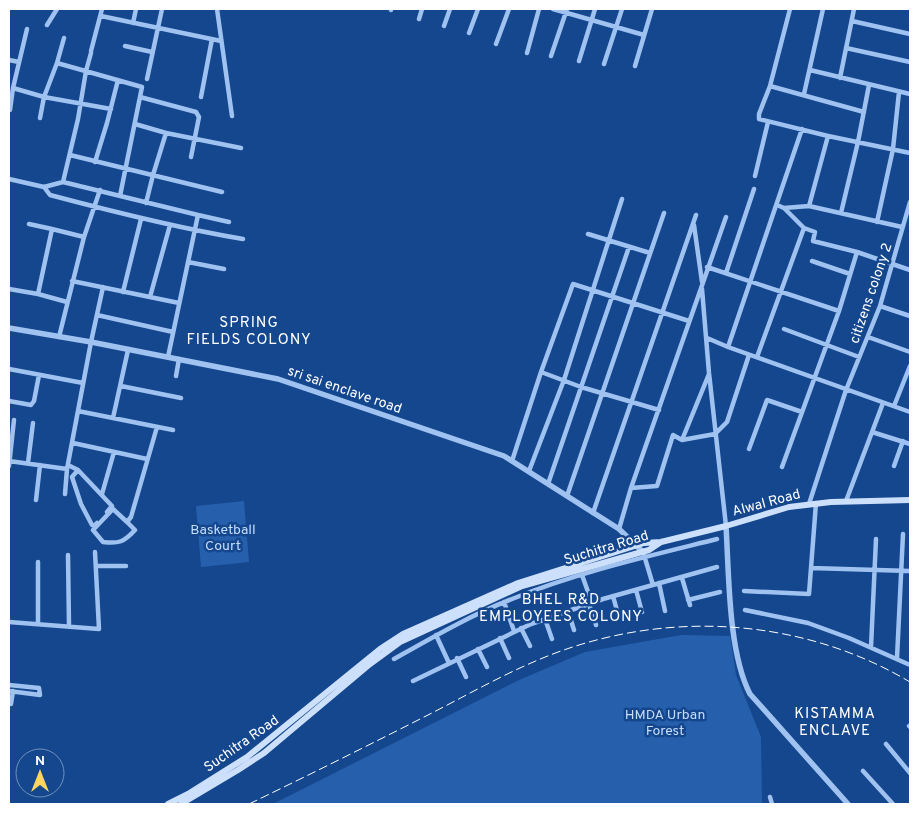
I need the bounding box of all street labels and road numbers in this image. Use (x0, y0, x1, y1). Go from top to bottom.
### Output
street label: citizens colony 2 (846, 241, 897, 346)
street label: sri sai enclave road (285, 363, 404, 418)
street label: Alwal Road (730, 486, 802, 521)
street label: Suchitra Road (562, 527, 651, 569)
street label: Suchitra Road (201, 712, 283, 776)

